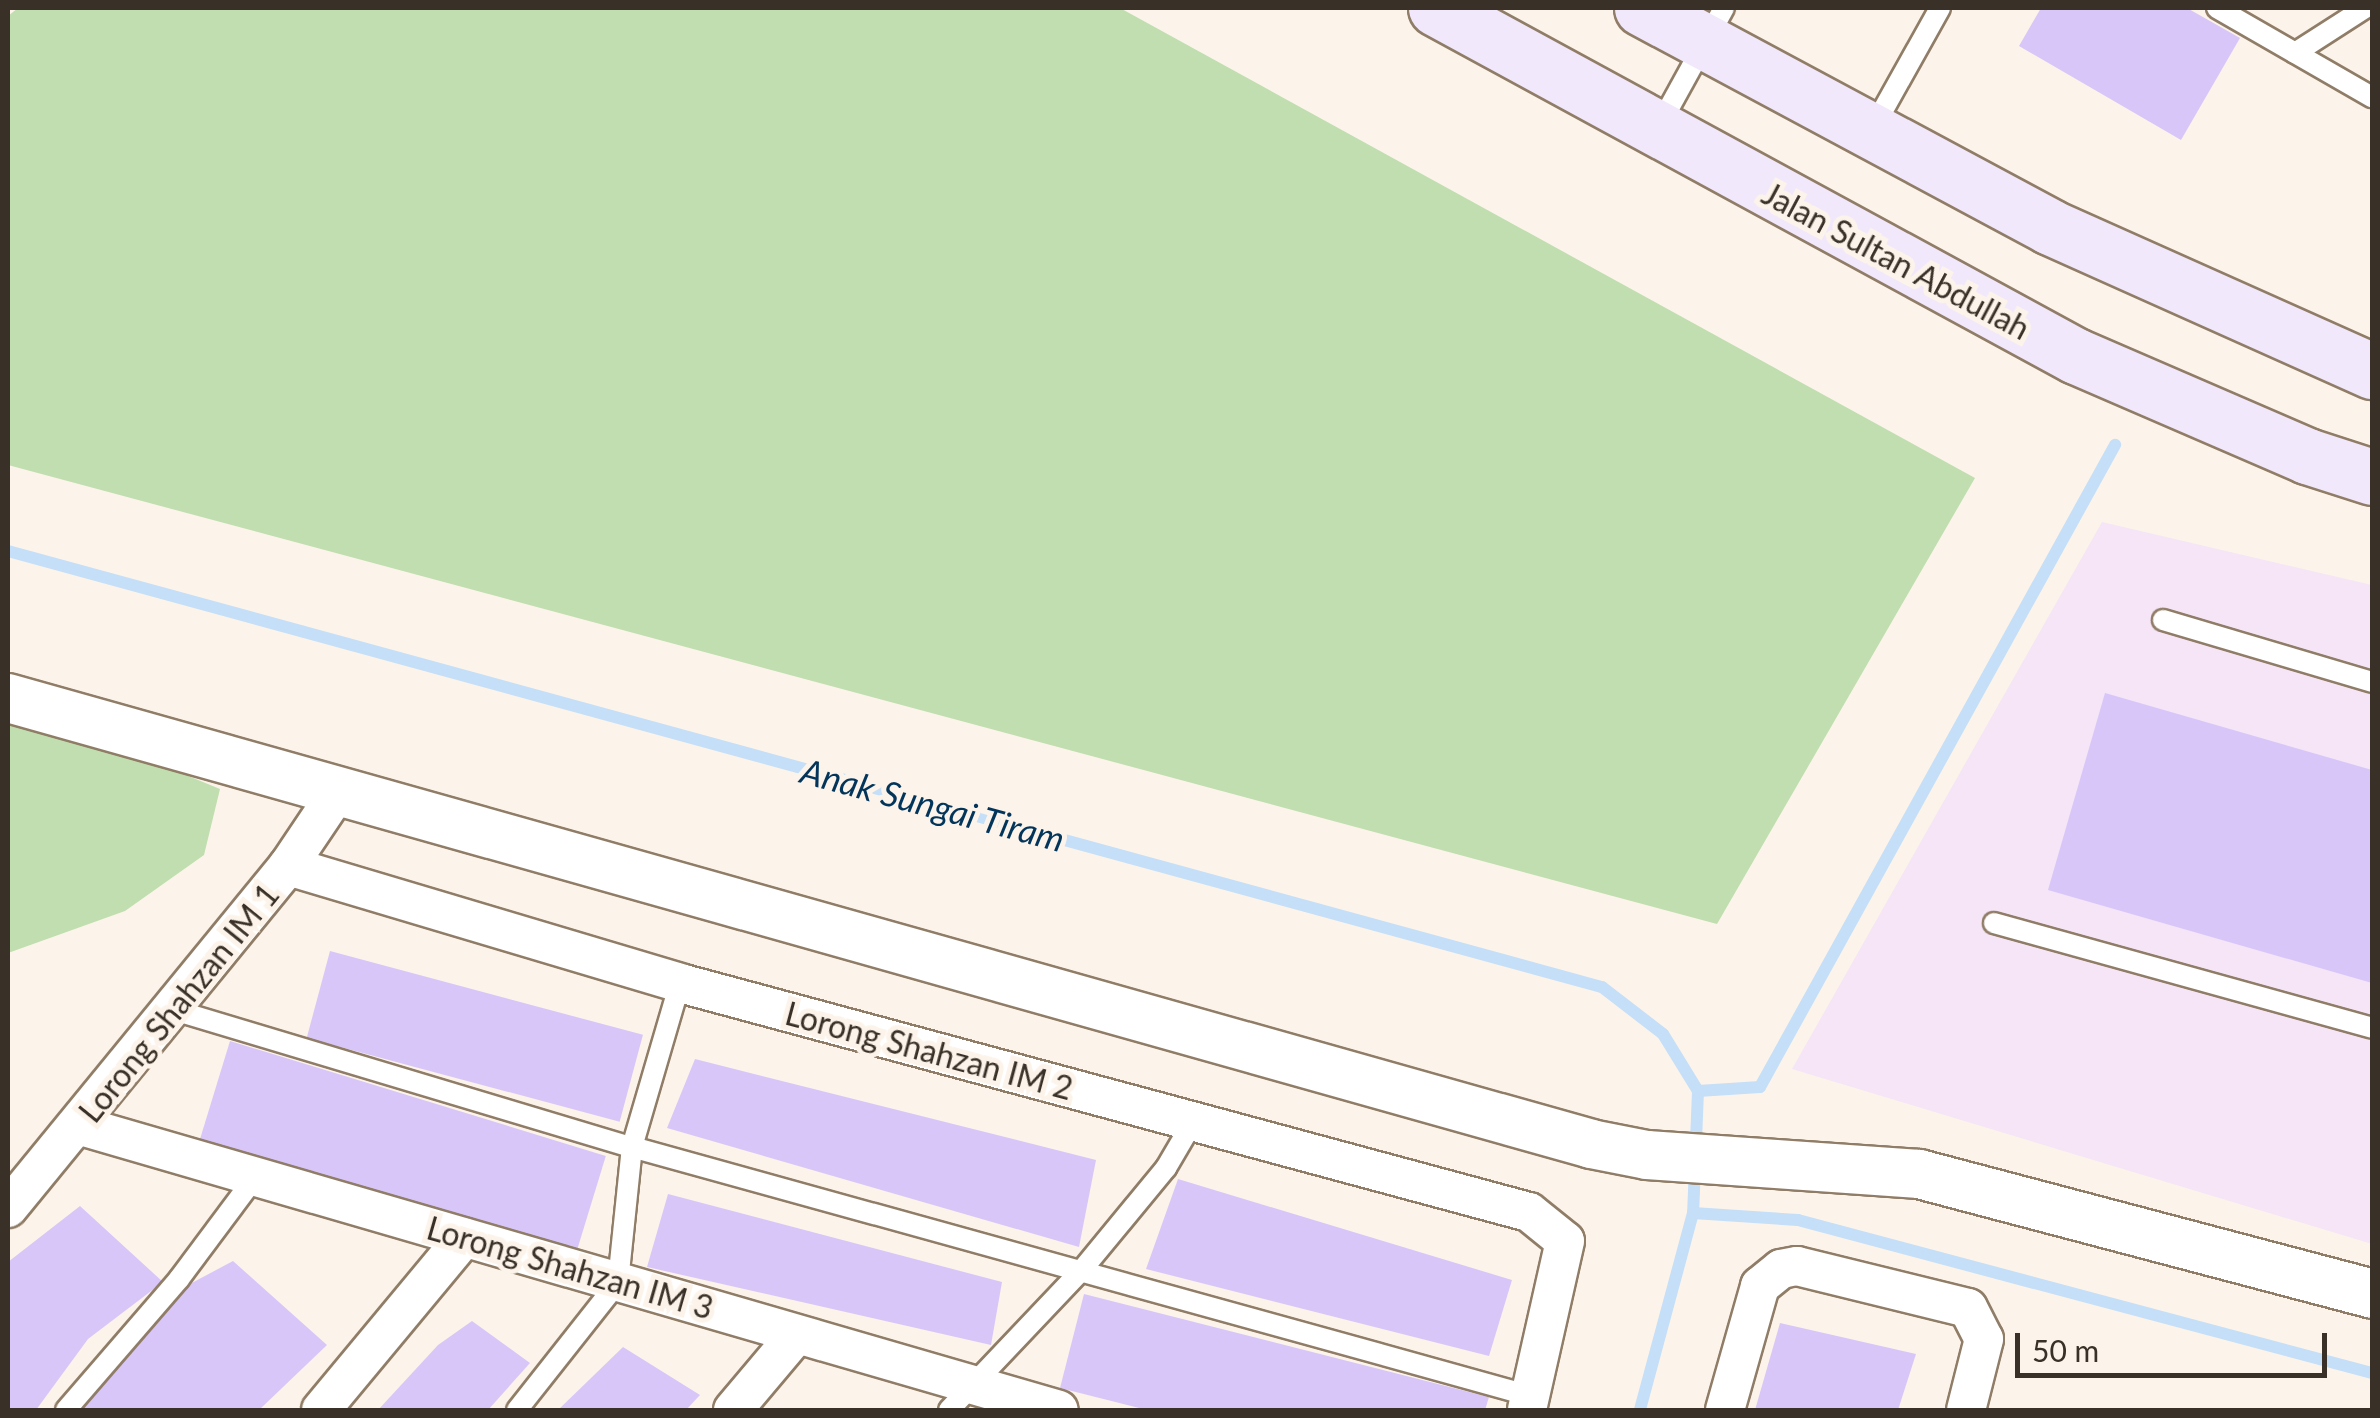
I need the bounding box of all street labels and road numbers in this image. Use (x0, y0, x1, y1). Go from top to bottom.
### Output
street label: Jalan Sultan Abdullah (1755, 174, 2037, 348)
street label: Lorong Shahzan IM 1 (71, 876, 287, 1130)
street label: Lorong Shahzan IM 2 (781, 994, 1077, 1108)
street label: Lorong Shahzan IM 3 (423, 1209, 717, 1327)

